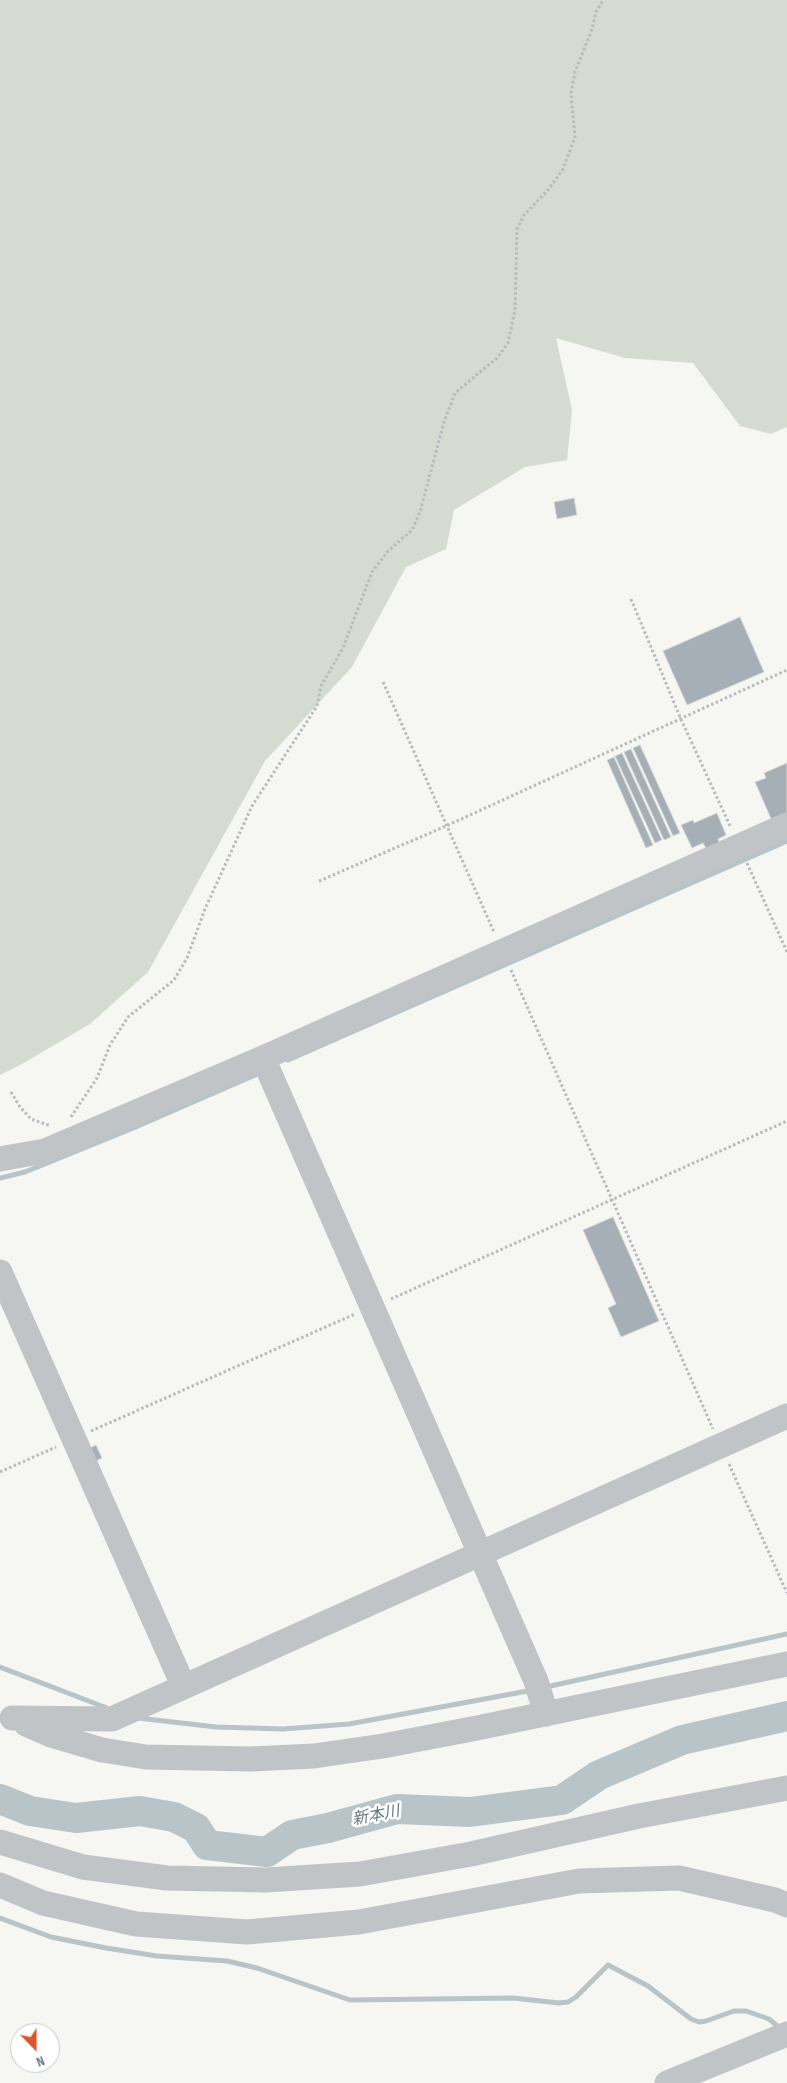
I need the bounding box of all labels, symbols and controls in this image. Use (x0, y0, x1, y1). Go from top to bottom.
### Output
water label: 新本川 (351, 1802, 401, 1830)
north arrow (10, 2023, 60, 2073)
text: N (34, 2052, 47, 2071)

